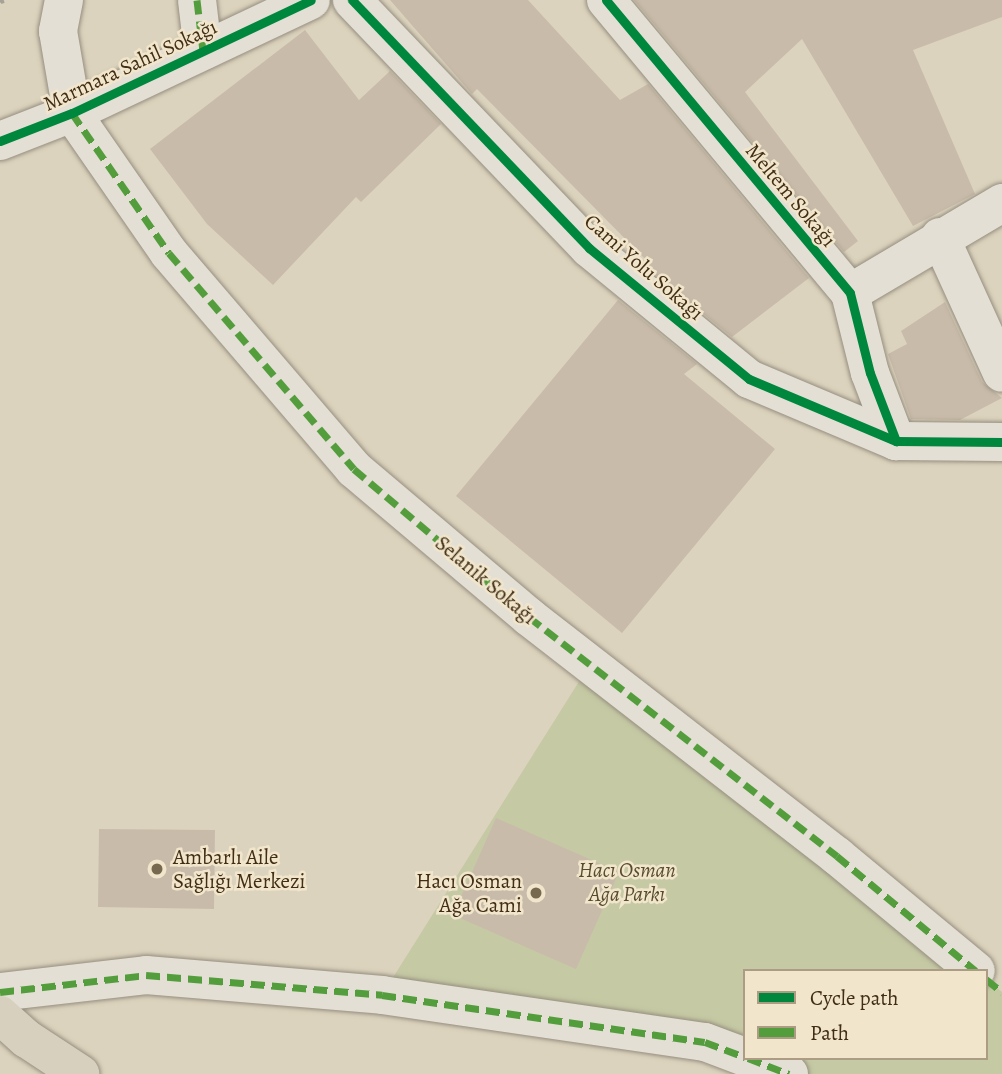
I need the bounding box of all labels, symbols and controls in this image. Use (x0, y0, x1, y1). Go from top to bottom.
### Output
street label: Marmara Sahil Sokağı (39, 14, 221, 116)
street label: Meltem Sokağı (740, 138, 842, 252)
street label: Cami Yolu Sokağı (579, 208, 709, 326)
street label: Selanik Sokağı (430, 530, 542, 630)
place label: Ambarlı Aile Sağlığı Merkezi (173, 844, 305, 894)
park label: Hacı Osman Ağa Parkı (578, 857, 676, 907)
marker: Ambarlı Aile Sağlığı Merkezi (147, 859, 167, 879)
place label: Hacı Osman Ağa Cami (416, 868, 522, 918)
marker: Hacı Osman Ağa Cami (528, 885, 544, 901)
legend (743, 969, 988, 1060)
text: Cycle path (810, 984, 899, 1012)
text: Path (810, 1019, 849, 1047)

